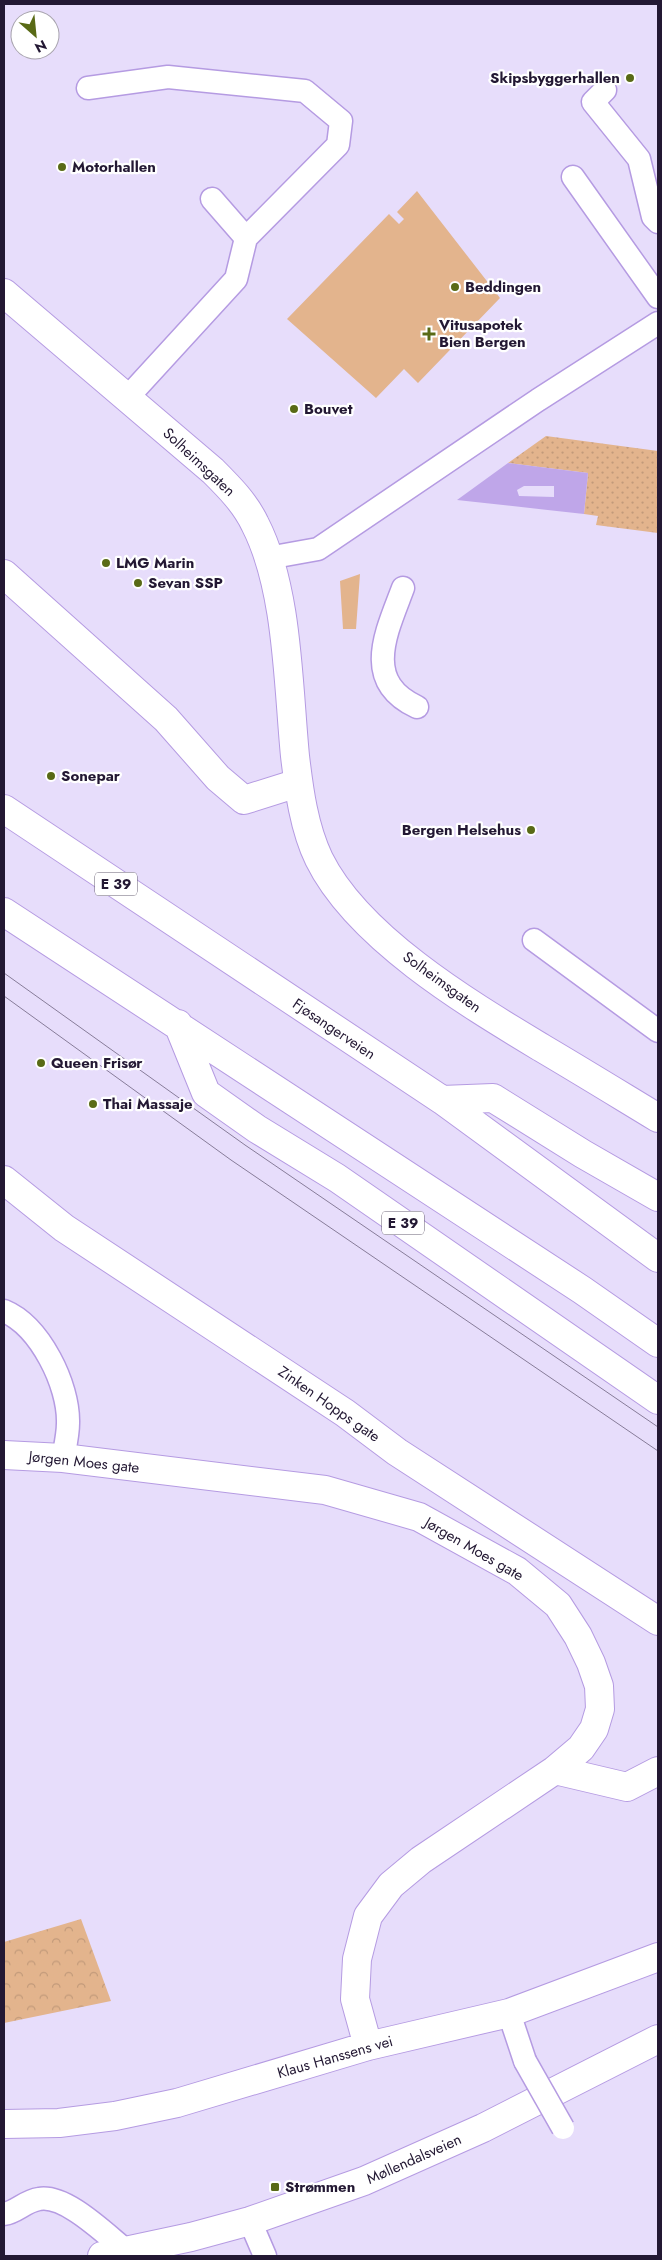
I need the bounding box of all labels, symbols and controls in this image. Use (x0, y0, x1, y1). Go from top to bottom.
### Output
north arrow (10, 10, 60, 60)
text: N (31, 35, 50, 58)
place label: Skipsbyggerhallen (490, 67, 620, 89)
marker: Skipsbyggerhallen (624, 72, 636, 84)
place label: Motorhallen (72, 156, 156, 178)
marker: Motorhallen (56, 161, 68, 173)
place label: Beddingen (465, 276, 541, 298)
marker: Beddingen (449, 281, 461, 293)
place label: Vitusapotek Bien Bergen (438, 314, 526, 353)
marker: Vitusapotek Bien Bergen (423, 328, 435, 340)
place label: Bouvet (304, 398, 353, 420)
marker: Bouvet (288, 403, 300, 415)
street label: Solheimsgaten (158, 423, 240, 501)
place label: LMG Marin (116, 552, 194, 574)
marker: LMG Marin (100, 557, 112, 569)
place label: Sevan SSP (148, 572, 223, 594)
marker: Sevan SSP (132, 577, 144, 589)
place label: Sonepar (61, 765, 121, 787)
marker: Sonepar (45, 770, 57, 782)
place label: Bergen Helsehus (402, 819, 521, 841)
marker: Bergen Helsehus (525, 824, 537, 836)
road number: E 39 (95, 872, 137, 896)
street label: Solheimsgaten (398, 946, 486, 1018)
street label: Fjøsangerveien (288, 993, 380, 1065)
place label: Queen Frisør (51, 1052, 143, 1074)
marker: Queen Frisør (35, 1057, 47, 1069)
place label: Thai Massaje (103, 1093, 193, 1115)
marker: Thai Massaje (87, 1098, 99, 1110)
road number: E 39 (382, 1212, 424, 1234)
street label: Zinken Hopps gate (274, 1361, 385, 1448)
street label: Jørgen Moes gate (26, 1445, 141, 1479)
street label: Jørgen Moes gate (419, 1511, 528, 1586)
street label: Klaus Hanssens vei (274, 2030, 396, 2084)
street label: Møllendalsveien (363, 2128, 465, 2190)
place label: Strømmen (285, 2176, 355, 2198)
marker: Strømmen (269, 2181, 281, 2193)

